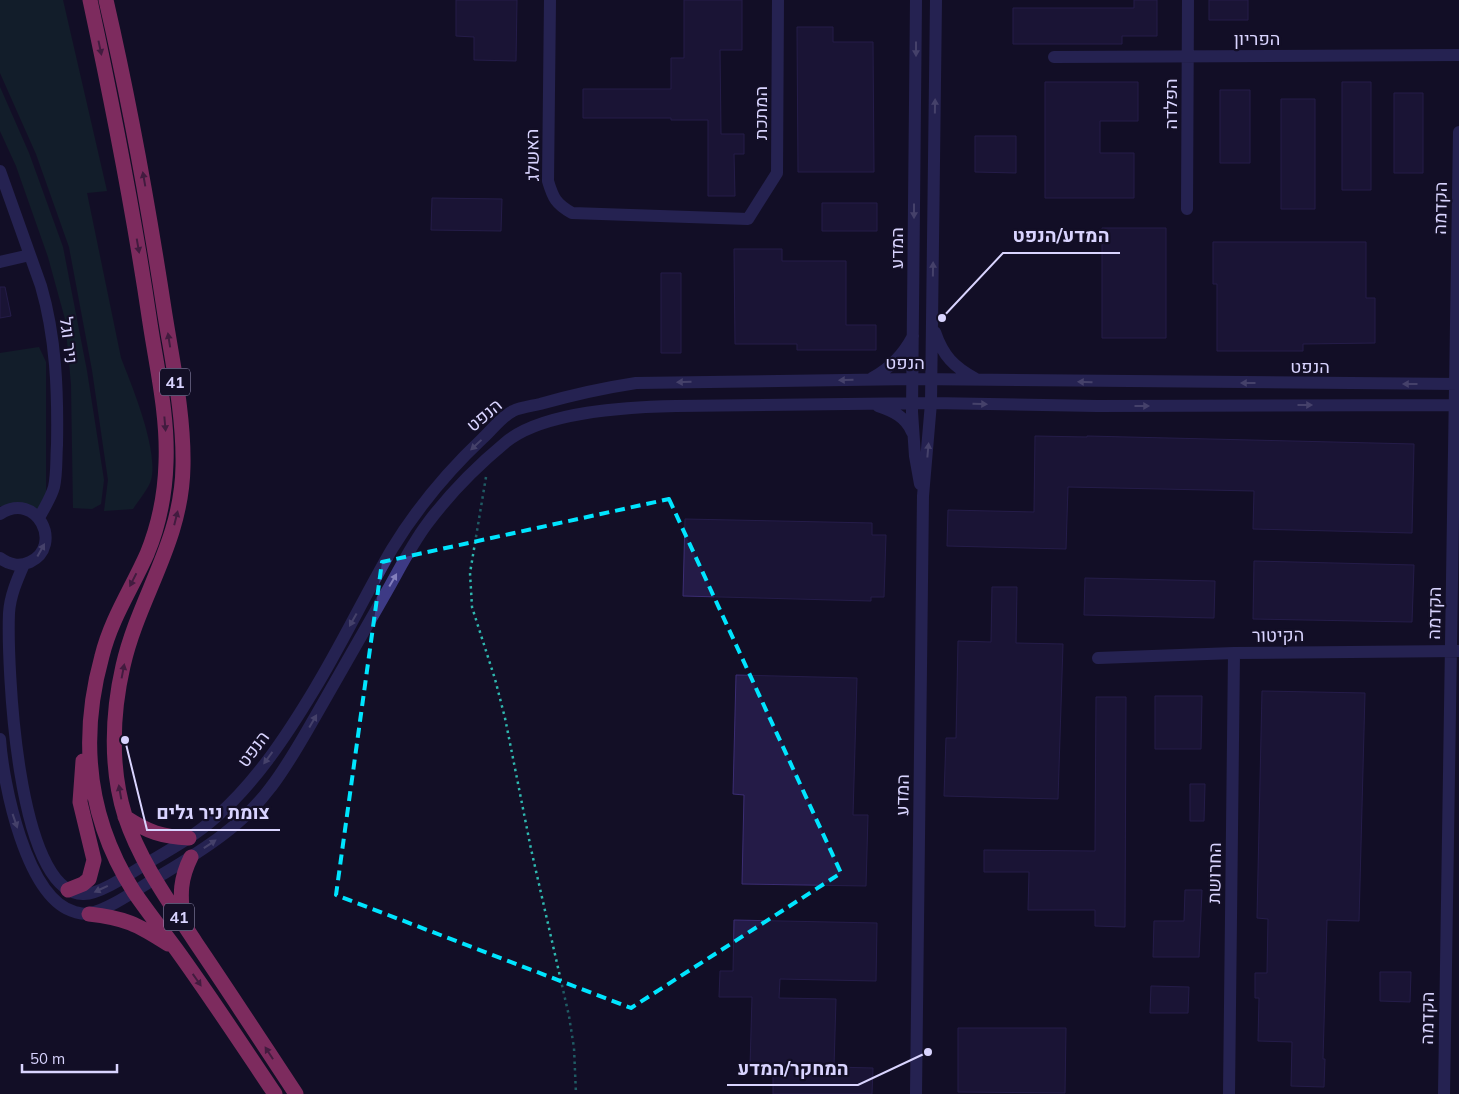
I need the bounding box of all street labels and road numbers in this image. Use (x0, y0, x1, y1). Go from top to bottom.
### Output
street label: הפריון (1234, 27, 1280, 50)
street label: הפלדה (1159, 78, 1182, 130)
street label: המתכת (749, 86, 772, 140)
street label: האשלג (520, 128, 544, 182)
street label: הקדמה (1428, 181, 1452, 235)
street label: המדע (885, 227, 908, 269)
street label: ניר וגל (55, 315, 83, 365)
street label: הנפט (885, 351, 925, 374)
street label: הנפט (1290, 355, 1330, 378)
road number: 41 (160, 368, 190, 396)
street label: הנפט (461, 393, 507, 437)
street label: הקדמה (1422, 586, 1446, 640)
street label: הקיטור (1252, 623, 1304, 647)
street label: הנפט (232, 726, 274, 772)
street label: המדע (890, 774, 914, 816)
street label: החרושת (1202, 842, 1226, 904)
road number: 41 (164, 904, 194, 930)
street label: הקדמה (1415, 991, 1439, 1045)

